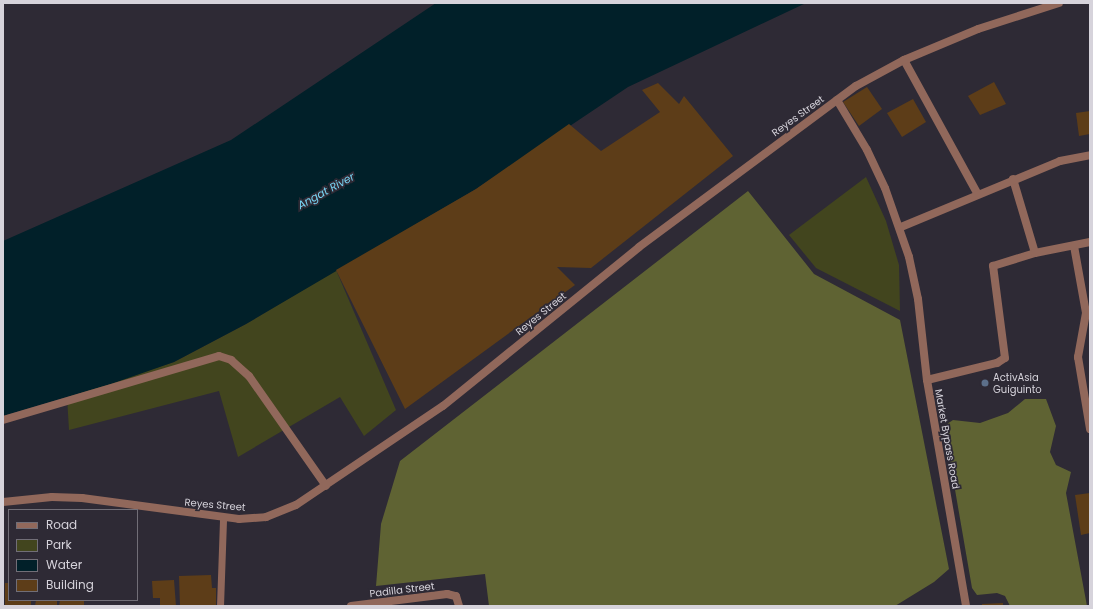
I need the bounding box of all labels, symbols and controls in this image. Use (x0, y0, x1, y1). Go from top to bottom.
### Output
street label: Reyes Street (770, 93, 826, 139)
water label: Angat River (295, 170, 357, 212)
street label: Reyes Street (513, 290, 569, 338)
place label: ActivAsia Guiguinto (993, 371, 1042, 394)
marker: ActivAsia Guiguinto (980, 378, 990, 388)
street label: Market Bypass Road (932, 388, 962, 490)
street label: Reyes Street (184, 496, 246, 514)
legend (8, 509, 138, 601)
text: Road (46, 516, 77, 533)
text: Park (46, 536, 72, 553)
text: Water (46, 556, 82, 573)
text: Building (46, 576, 94, 593)
street label: Padilla Street (369, 580, 435, 600)

